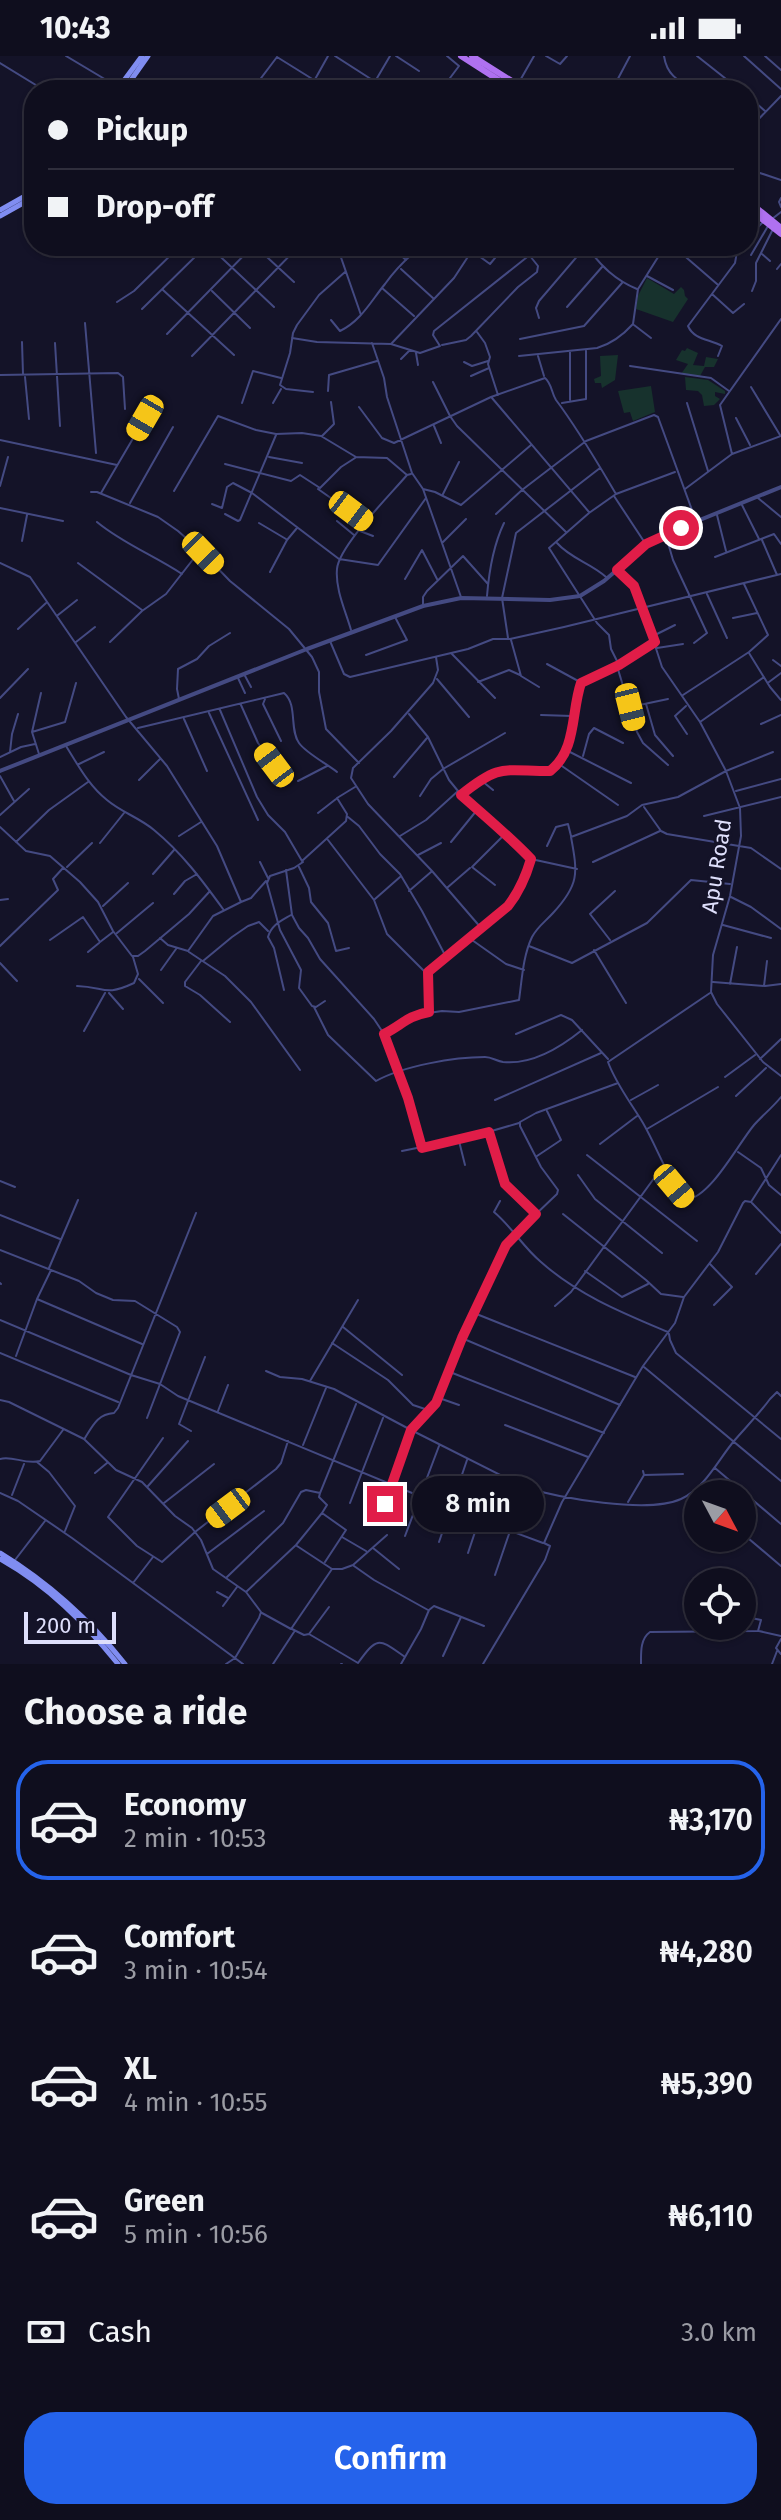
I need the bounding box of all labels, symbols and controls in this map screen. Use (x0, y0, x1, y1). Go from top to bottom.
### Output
text: 10:43 (40, 10, 111, 46)
text: Pickup (96, 112, 188, 148)
text: Drop-off (96, 189, 213, 225)
car (123, 391, 167, 445)
car (325, 487, 377, 535)
route start (663, 510, 699, 546)
car (178, 527, 228, 579)
car (613, 681, 647, 733)
car (250, 739, 298, 791)
street label: Apu Road (696, 817, 737, 915)
car (649, 1160, 699, 1212)
callout: 8 min (413, 1476, 545, 1532)
north arrow (684, 1480, 756, 1552)
map controls (684, 1480, 756, 1640)
car (202, 1484, 254, 1532)
route end (367, 1486, 403, 1522)
text: 8 min (445, 1488, 511, 1519)
button: locate (684, 1568, 756, 1640)
scale bar (24, 1608, 116, 1644)
text: 200 m (36, 1612, 96, 1639)
text: Choose a ride (24, 1690, 247, 1734)
icon: car (28, 1784, 100, 1856)
text: Economy (124, 1787, 246, 1823)
text: ₦3,170 (669, 1802, 753, 1838)
text: 2 min · 10:53 (124, 1823, 267, 1854)
icon: car (28, 1916, 100, 1988)
text: Comfort (124, 1919, 235, 1955)
text: ₦4,280 (659, 1934, 753, 1970)
text: 3 min · 10:54 (124, 1955, 268, 1986)
icon: car (28, 2048, 100, 2120)
text: XL (124, 2051, 157, 2087)
text: ₦5,390 (661, 2066, 753, 2102)
text: 4 min · 10:55 (124, 2087, 268, 2118)
icon: car (28, 2180, 100, 2252)
text: Green (124, 2183, 205, 2219)
text: ₦6,110 (668, 2198, 753, 2234)
text: 5 min · 10:56 (124, 2219, 268, 2250)
icon: cash (24, 2310, 68, 2354)
text: Cash (88, 2314, 152, 2350)
text: 3.0 km (681, 2317, 757, 2348)
button: Confirm (24, 2412, 757, 2504)

